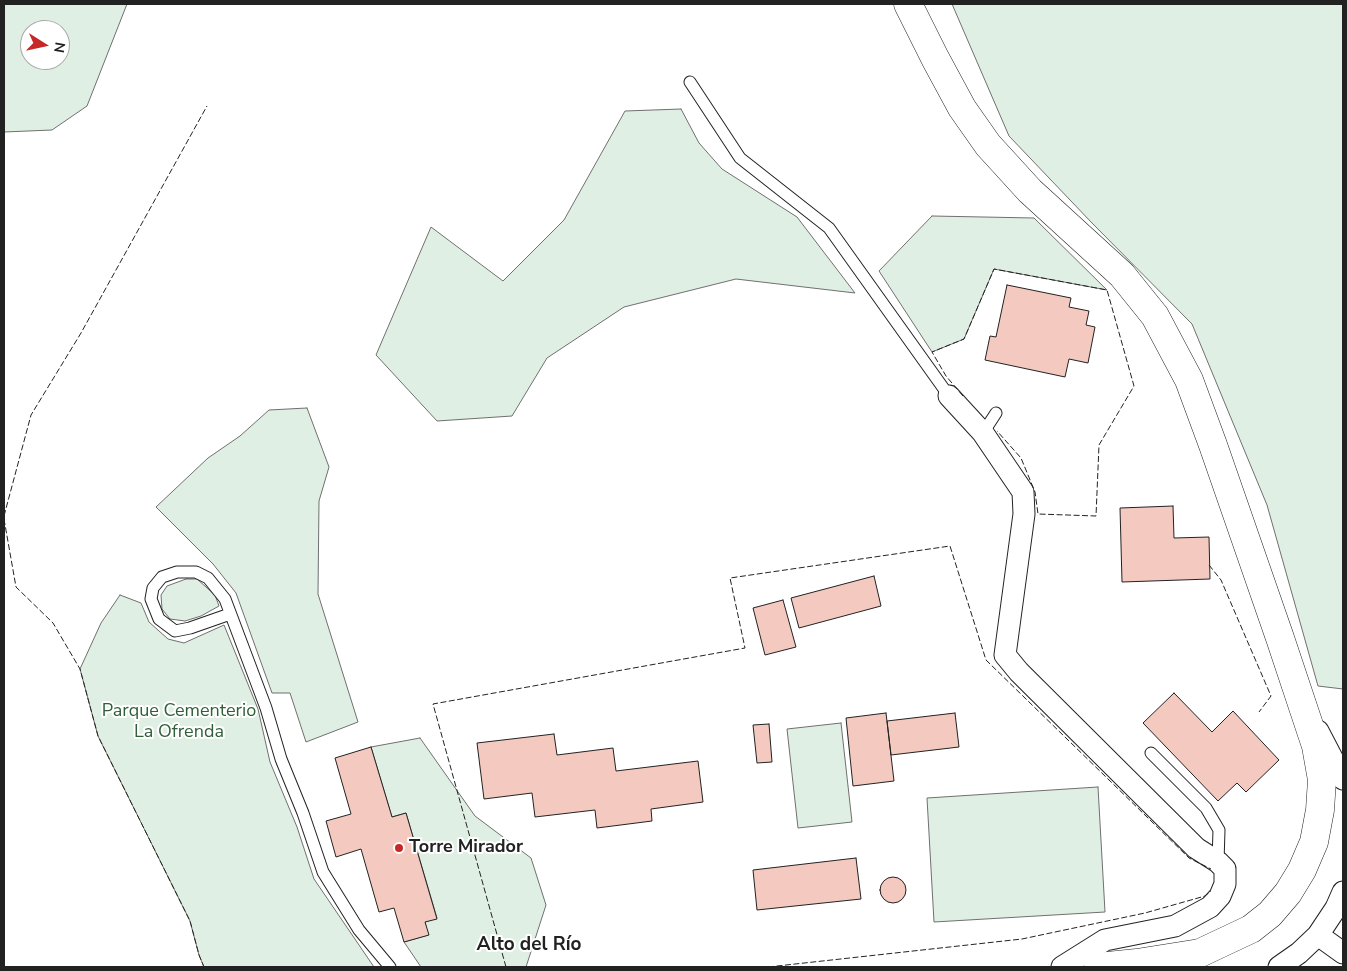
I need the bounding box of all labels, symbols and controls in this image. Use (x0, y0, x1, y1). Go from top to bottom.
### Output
north arrow (20, 20, 70, 70)
text: N (49, 41, 70, 54)
park label: Parque Cementerio La Ofrenda (102, 701, 256, 744)
place label: Torre Mirador (409, 837, 523, 859)
marker: Torre Mirador (393, 842, 405, 854)
district label: Alto del Río (477, 934, 581, 956)

